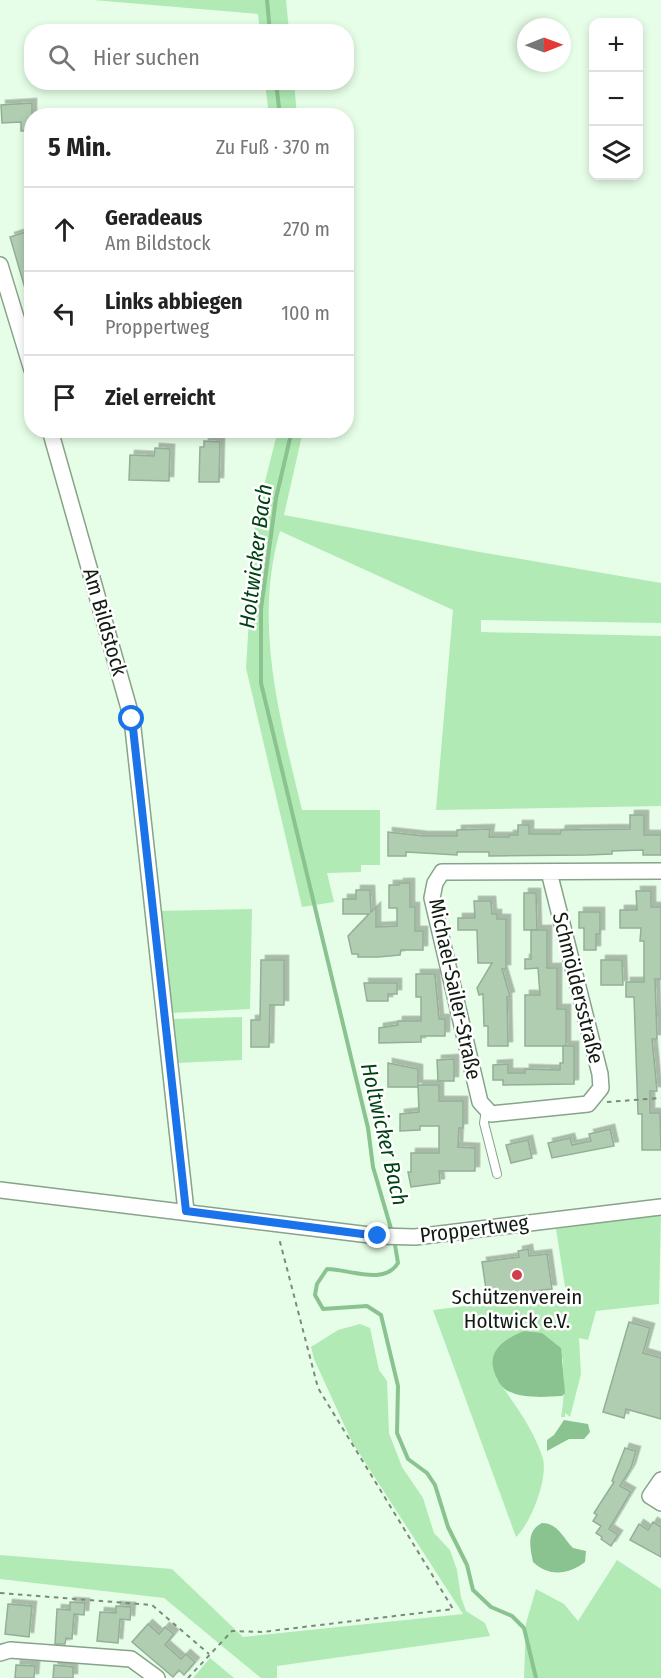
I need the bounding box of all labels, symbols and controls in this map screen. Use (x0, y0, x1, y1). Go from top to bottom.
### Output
north arrow (517, 18, 571, 72)
map controls (589, 18, 643, 180)
button: + (589, 18, 643, 72)
search box (24, 24, 354, 90)
icon: search (45, 41, 78, 74)
text: Hier suchen (93, 44, 200, 71)
button: − (589, 72, 643, 126)
button: layers (589, 126, 643, 180)
text: 5 Min. (48, 132, 111, 163)
text: Zu Fuß · 370 m (216, 135, 330, 159)
text: Geradeaus (105, 204, 202, 231)
icon: ahead (48, 213, 81, 246)
text: 270 m (283, 217, 330, 241)
text: Am Bildstock (105, 231, 211, 255)
text: Links abbiegen (105, 288, 243, 315)
icon: left (48, 297, 81, 330)
text: 100 m (281, 301, 330, 325)
text: Proppertweg (105, 315, 209, 339)
icon: arrive (48, 381, 81, 414)
text: Ziel erreicht (105, 384, 216, 411)
water label: Holtwicker Bach (233, 482, 278, 630)
street label: Am Bildstock (77, 565, 133, 679)
route start (118, 705, 144, 731)
street label: Michael-Sailer-Straße (423, 896, 487, 1082)
street label: Schmöldersstraße (547, 910, 609, 1066)
water label: Holtwicker Bach (355, 1060, 414, 1208)
street label: Proppertweg (418, 1209, 530, 1249)
route end (364, 1222, 390, 1248)
marker: Schützenverein Holtwick e.V. (510, 1268, 524, 1282)
place label: Schützenverein Holtwick e.V. (452, 1284, 582, 1334)

